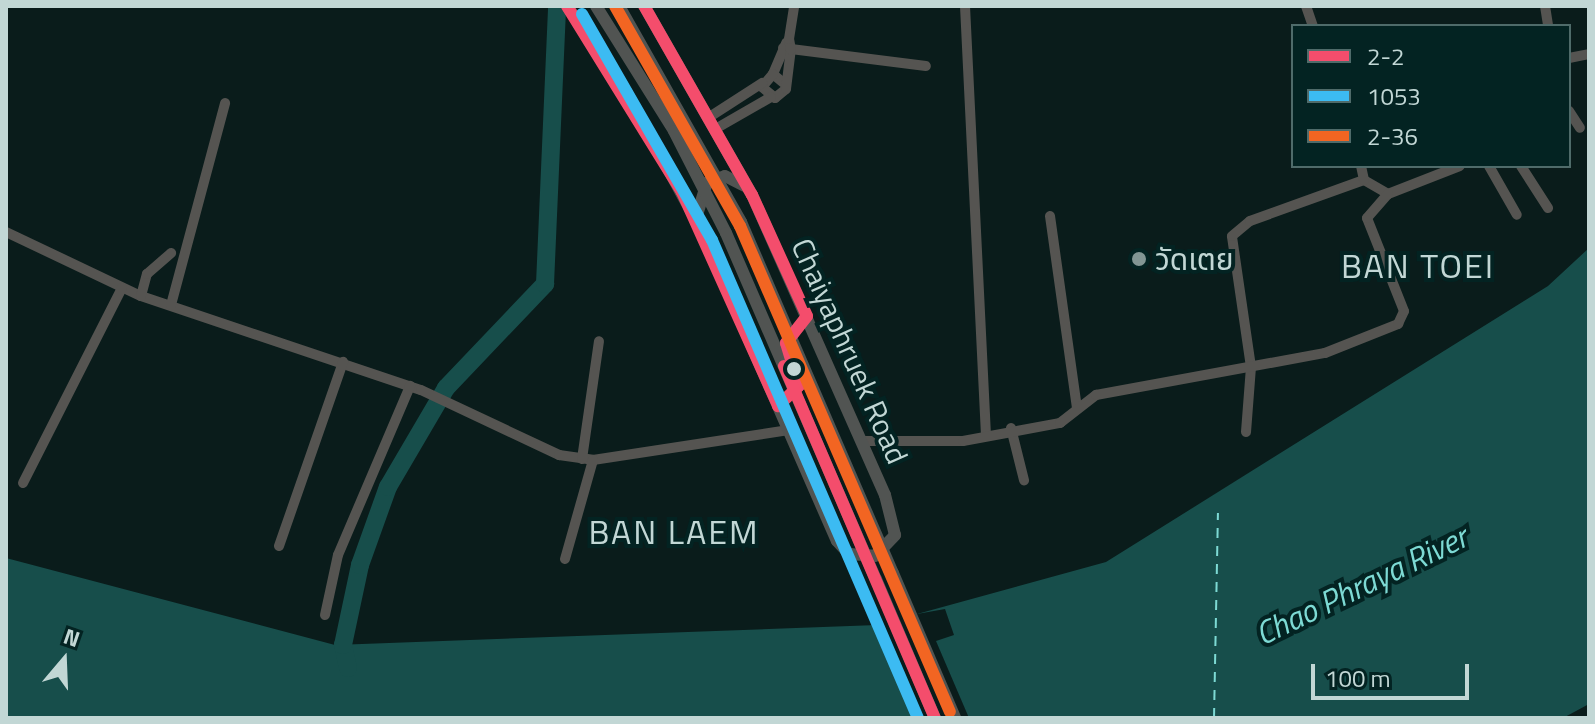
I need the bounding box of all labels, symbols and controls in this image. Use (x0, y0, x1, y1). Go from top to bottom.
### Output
legend (1291, 24, 1571, 168)
text: 2-2 (1367, 38, 1404, 74)
text: 1053 (1367, 78, 1421, 114)
text: 2-36 (1367, 118, 1418, 154)
street label: Chaiyaphruek Road (784, 233, 916, 469)
place label: วัดเตย (1155, 241, 1234, 277)
district label: BAN TOEI (1341, 246, 1495, 286)
marker: วัดเตย (1130, 250, 1148, 268)
unlabelled marker (786, 361, 802, 377)
district label: BAN LAEM (588, 512, 760, 552)
water label: Chao Phraya River (1249, 517, 1473, 653)
text: N (59, 619, 85, 656)
north arrow (24, 620, 104, 700)
scale bar (1315, 648, 1473, 698)
text: 100 m (1325, 660, 1391, 696)

